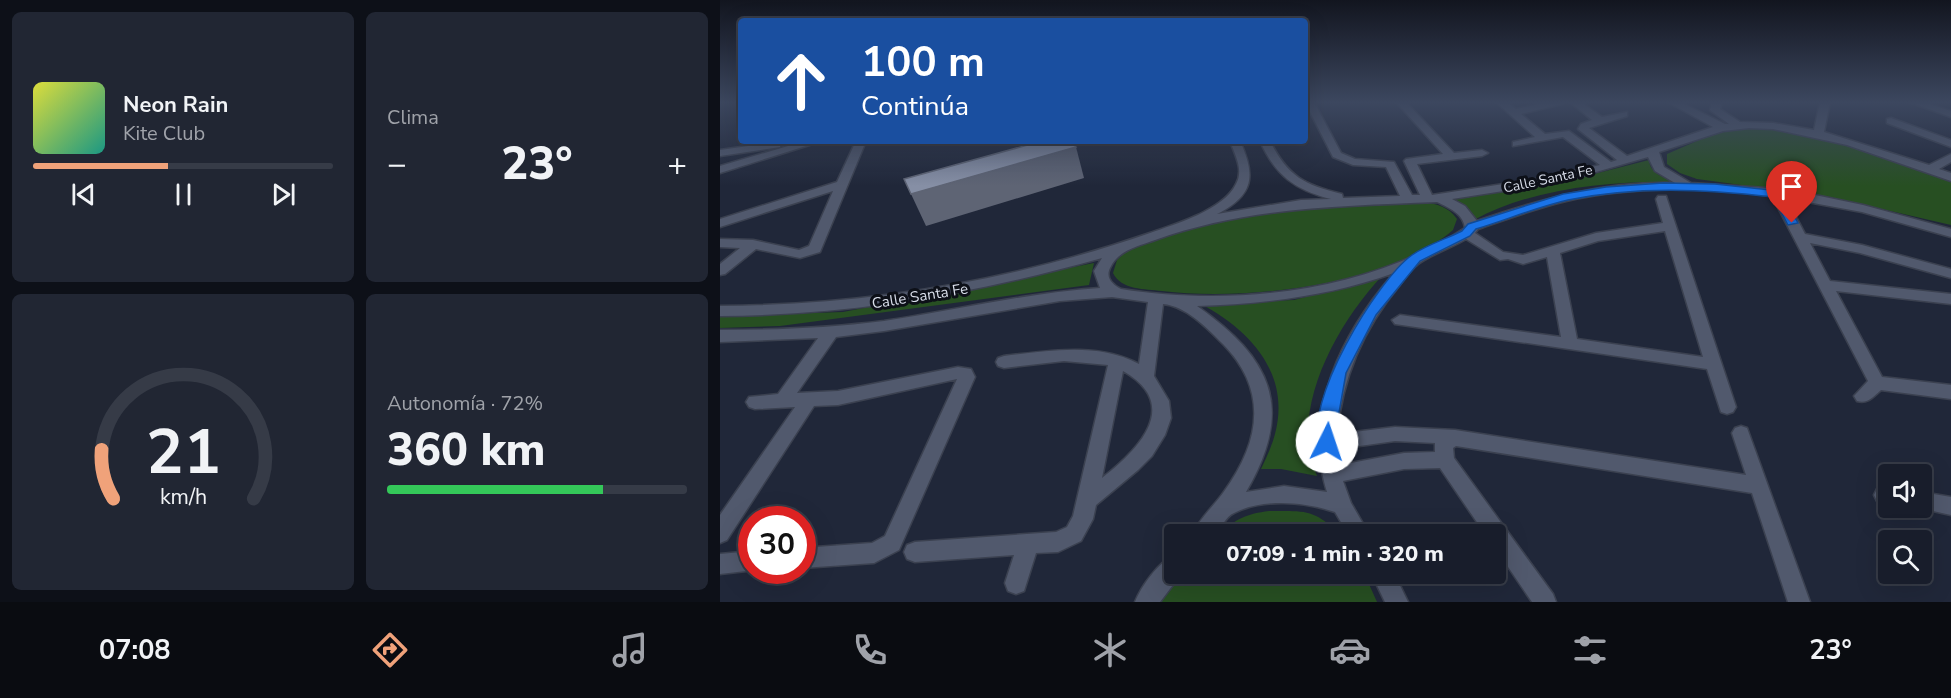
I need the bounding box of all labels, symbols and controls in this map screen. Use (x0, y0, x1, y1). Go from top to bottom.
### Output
text: 100 m (861, 34, 985, 91)
icon: ahead (762, 42, 840, 120)
text: Continúa (861, 88, 969, 125)
text: Neon Rain (123, 90, 228, 120)
text: Clima (387, 104, 439, 131)
text: Kite Club (123, 120, 205, 147)
text: 23° (501, 134, 573, 195)
text: − (387, 142, 407, 187)
text: + (667, 142, 687, 187)
street label: Calle Santa Fe (1502, 160, 1594, 198)
pin (1766, 161, 1817, 223)
icon: arrive (1775, 170, 1808, 203)
icon: previous (67, 178, 100, 211)
icon: pause (167, 178, 200, 211)
icon: next (267, 178, 300, 211)
street label: Calle Santa Fe (870, 279, 970, 313)
text: Autonomía · 72% (387, 390, 543, 417)
text: 21 (146, 410, 220, 495)
position arrow (1295, 410, 1359, 474)
text: 360 km (387, 420, 546, 481)
map controls (1878, 464, 1932, 584)
button: sound (1878, 464, 1932, 518)
text: km/h (159, 482, 207, 512)
speed limit sign: 30 (738, 506, 816, 584)
button: search (1878, 530, 1932, 584)
text: 07:09 · 1 min · 320 m (1226, 539, 1444, 569)
icon: directions (369, 629, 411, 671)
icon: music (609, 629, 651, 671)
icon: phone (849, 629, 891, 671)
icon: climate (1089, 629, 1131, 671)
icon: car (1329, 629, 1371, 671)
icon: filters (1569, 629, 1611, 671)
text: 07:08 (99, 632, 171, 669)
text: 23° (1809, 632, 1852, 669)

